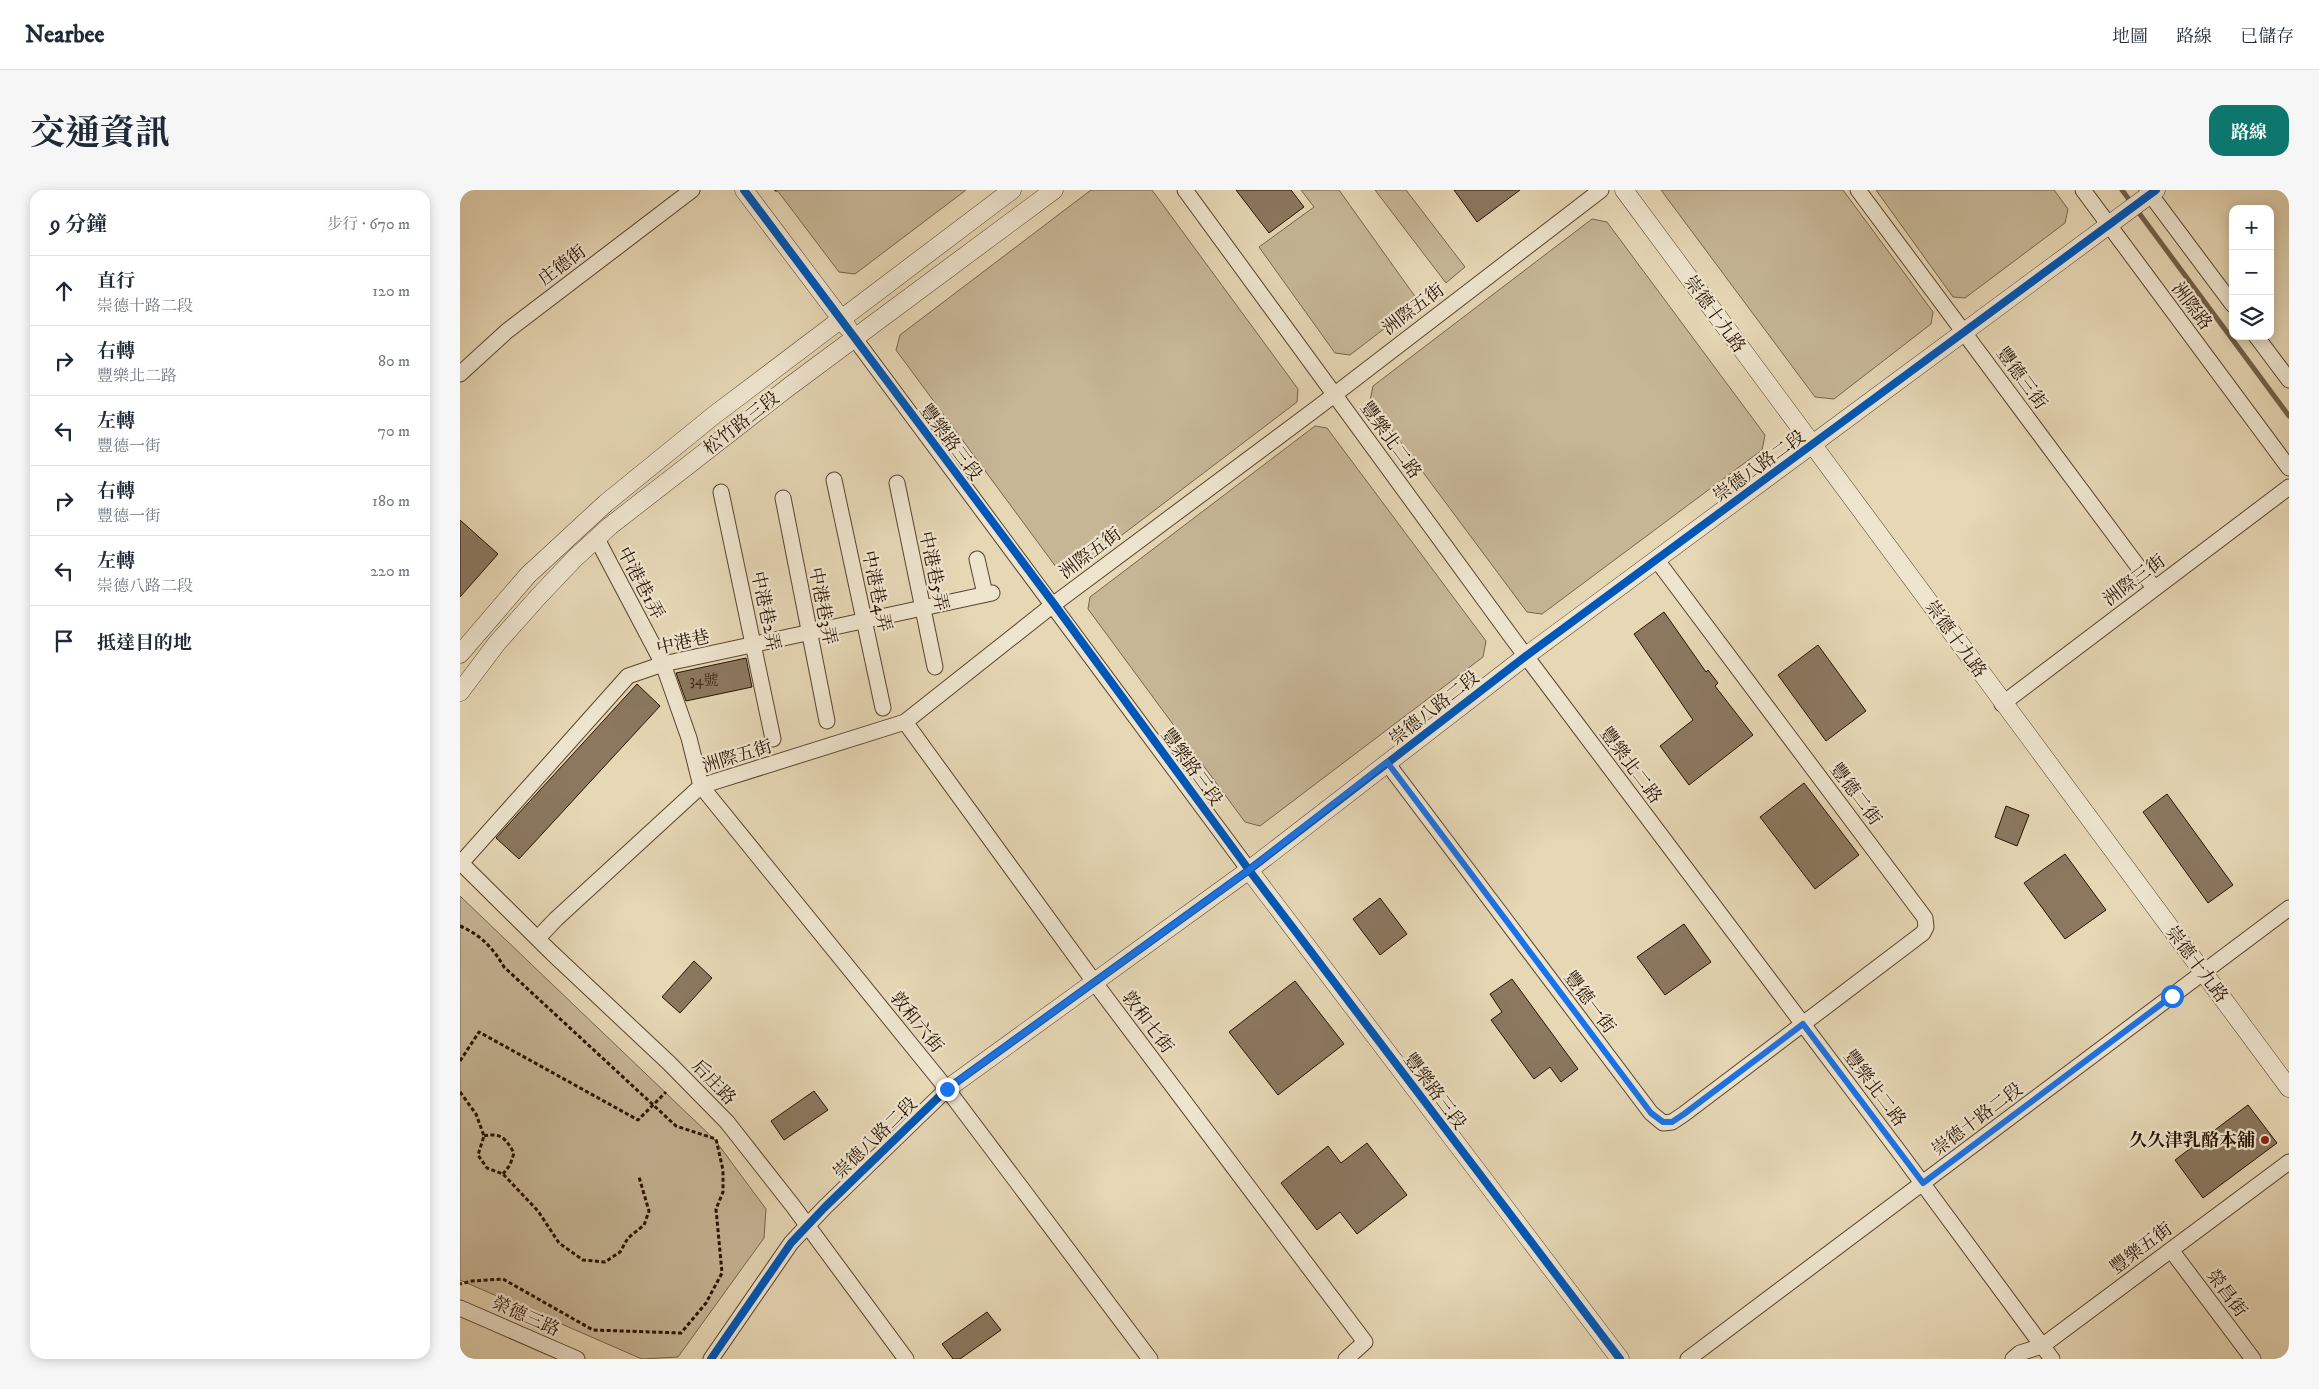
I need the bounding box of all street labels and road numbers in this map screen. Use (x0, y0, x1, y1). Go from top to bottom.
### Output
street label: 庄德街 (534, 241, 591, 291)
street label: 崇德十九路 (1679, 272, 1750, 357)
street label: 洲際路 (2166, 278, 2216, 335)
street label: 洲際五街 (1378, 279, 1449, 340)
street label: 豐德三街 (1991, 343, 2051, 414)
street label: 松竹路三段 (699, 387, 784, 460)
street label: 豐樂北二路 (1355, 398, 1426, 483)
street label: 豐樂路三段 (914, 400, 986, 485)
street label: 崇德八路二段 (1709, 426, 1810, 507)
street label: 洲際五街 (1055, 523, 1126, 584)
street label: 中港巷5弄 (914, 529, 952, 613)
street label: 中港巷1弄 (612, 544, 668, 623)
street label: 中港巷4弄 (857, 549, 895, 634)
street label: 洲際三街 (2099, 550, 2170, 611)
street label: 中港巷3弄 (804, 565, 840, 647)
street label: 中港巷2弄 (746, 569, 784, 653)
street label: 崇德十九路 (1920, 597, 1991, 682)
street label: 中港巷 (654, 626, 712, 660)
street label: 崇德八路二段 (1385, 667, 1484, 751)
street label: 豐樂北二路 (1594, 723, 1666, 808)
street label: 豐樂路三段 (1156, 725, 1227, 810)
street label: 洲際五街 (700, 736, 775, 778)
street label: 豐德二街 (1825, 759, 1886, 830)
street label: 崇德十九路 (2160, 922, 2232, 1007)
street label: 豐德一街 (1559, 967, 1620, 1038)
street label: 敦和七街 (1117, 987, 1178, 1058)
street label: 敦和六街 (885, 988, 947, 1058)
street label: 豐樂北二路 (1838, 1046, 1910, 1131)
street label: 豐樂路三段 (1398, 1049, 1470, 1134)
street label: 后庄路 (687, 1056, 740, 1110)
street label: 崇德十路二段 (1928, 1079, 2027, 1161)
street label: 崇德八路二段 (829, 1093, 922, 1184)
street label: 豐樂五街 (2106, 1218, 2177, 1279)
street label: 榮昌街 (2201, 1265, 2251, 1322)
street label: 榮德三路 (488, 1292, 563, 1342)

